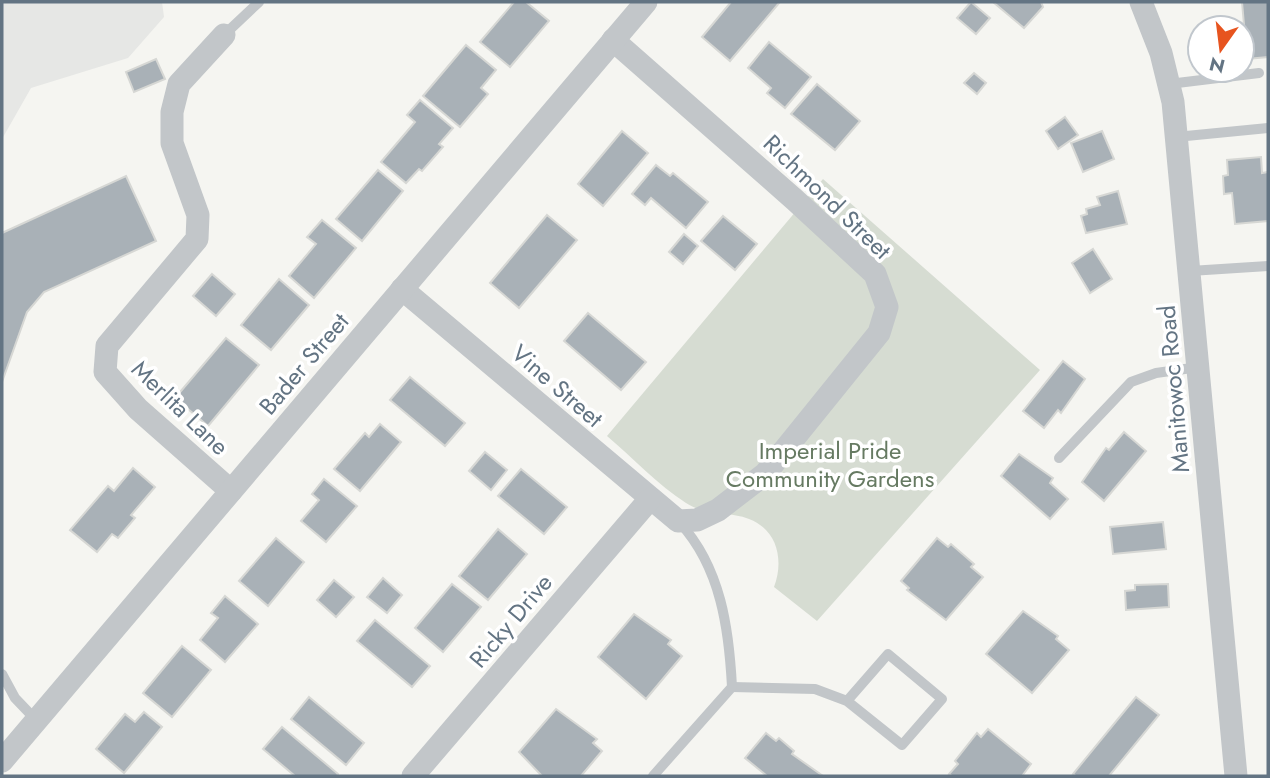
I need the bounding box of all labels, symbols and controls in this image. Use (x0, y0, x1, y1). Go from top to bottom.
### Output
north arrow (1186, 14, 1256, 84)
text: N (1206, 50, 1228, 80)
street label: Richmond Street (755, 126, 899, 267)
street label: Manitowoc Road (1149, 304, 1198, 474)
street label: Bader Street (250, 305, 357, 422)
street label: Vine Street (504, 336, 611, 436)
street label: Merlita Lane (124, 352, 237, 463)
park label: Imperial Pride Community Gardens (726, 433, 934, 496)
street label: Ricky Drive (461, 566, 560, 675)

